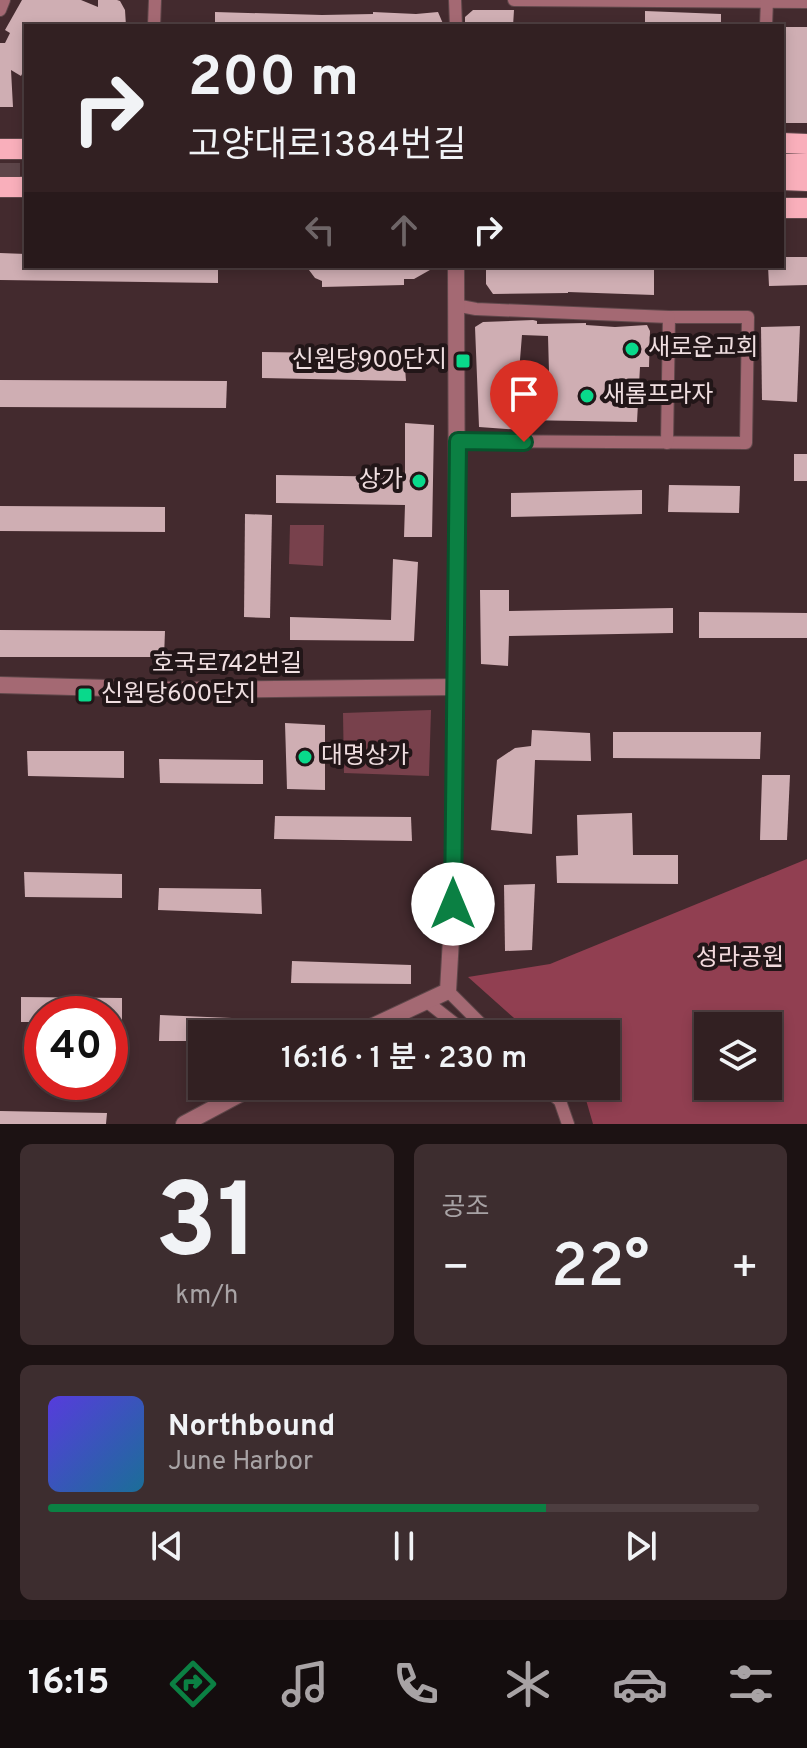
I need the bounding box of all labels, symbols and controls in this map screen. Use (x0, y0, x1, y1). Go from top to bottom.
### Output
text: 200 m (188, 45, 359, 115)
icon: right (56, 56, 160, 160)
text: 고양대로1384번길 (188, 124, 466, 170)
icon: left (298, 208, 342, 252)
icon: ahead (382, 208, 426, 252)
icon: right (466, 208, 510, 252)
place label: 새로운교회 (648, 334, 758, 364)
marker: 새로운교회 (623, 340, 641, 358)
place label: 신원당900단지 (292, 346, 447, 376)
marker: 신원당900단지 (454, 352, 472, 370)
pin (490, 360, 558, 442)
icon: arrive (502, 372, 546, 416)
place label: 새롬프라자 (603, 381, 713, 411)
marker: 새롬프라자 (578, 387, 596, 405)
place label: 상가 (359, 466, 403, 496)
marker: 상가 (410, 472, 428, 490)
street label: 호국로742번길 (152, 650, 302, 680)
place label: 신원당600단지 (101, 680, 256, 710)
marker: 신원당600단지 (76, 686, 94, 704)
place label: 대명상가 (321, 742, 409, 772)
marker: 대명상가 (296, 748, 314, 766)
position arrow (411, 862, 495, 946)
park label: 성라공원 (696, 944, 784, 974)
speed limit sign: 40 (24, 996, 128, 1100)
map controls (694, 1012, 782, 1100)
button: layers (694, 1012, 782, 1100)
text: 16:16 · 1 분 · 230 m (281, 1041, 527, 1078)
text: 31 (155, 1162, 259, 1294)
text: 공조 (442, 1192, 489, 1225)
text: 22° (551, 1232, 649, 1308)
text: − (442, 1242, 470, 1298)
text: + (731, 1242, 759, 1298)
text: km/h (175, 1280, 238, 1313)
text: Northbound (168, 1409, 335, 1446)
text: June Harbor (168, 1446, 313, 1479)
icon: previous (145, 1524, 189, 1568)
icon: pause (382, 1524, 426, 1568)
icon: next (619, 1524, 663, 1568)
icon: directions (165, 1656, 221, 1712)
icon: music (277, 1656, 333, 1712)
icon: phone (388, 1656, 444, 1712)
icon: climate (500, 1656, 556, 1712)
icon: car (612, 1656, 668, 1712)
icon: filters (723, 1656, 779, 1712)
text: 16:15 (28, 1661, 109, 1707)

